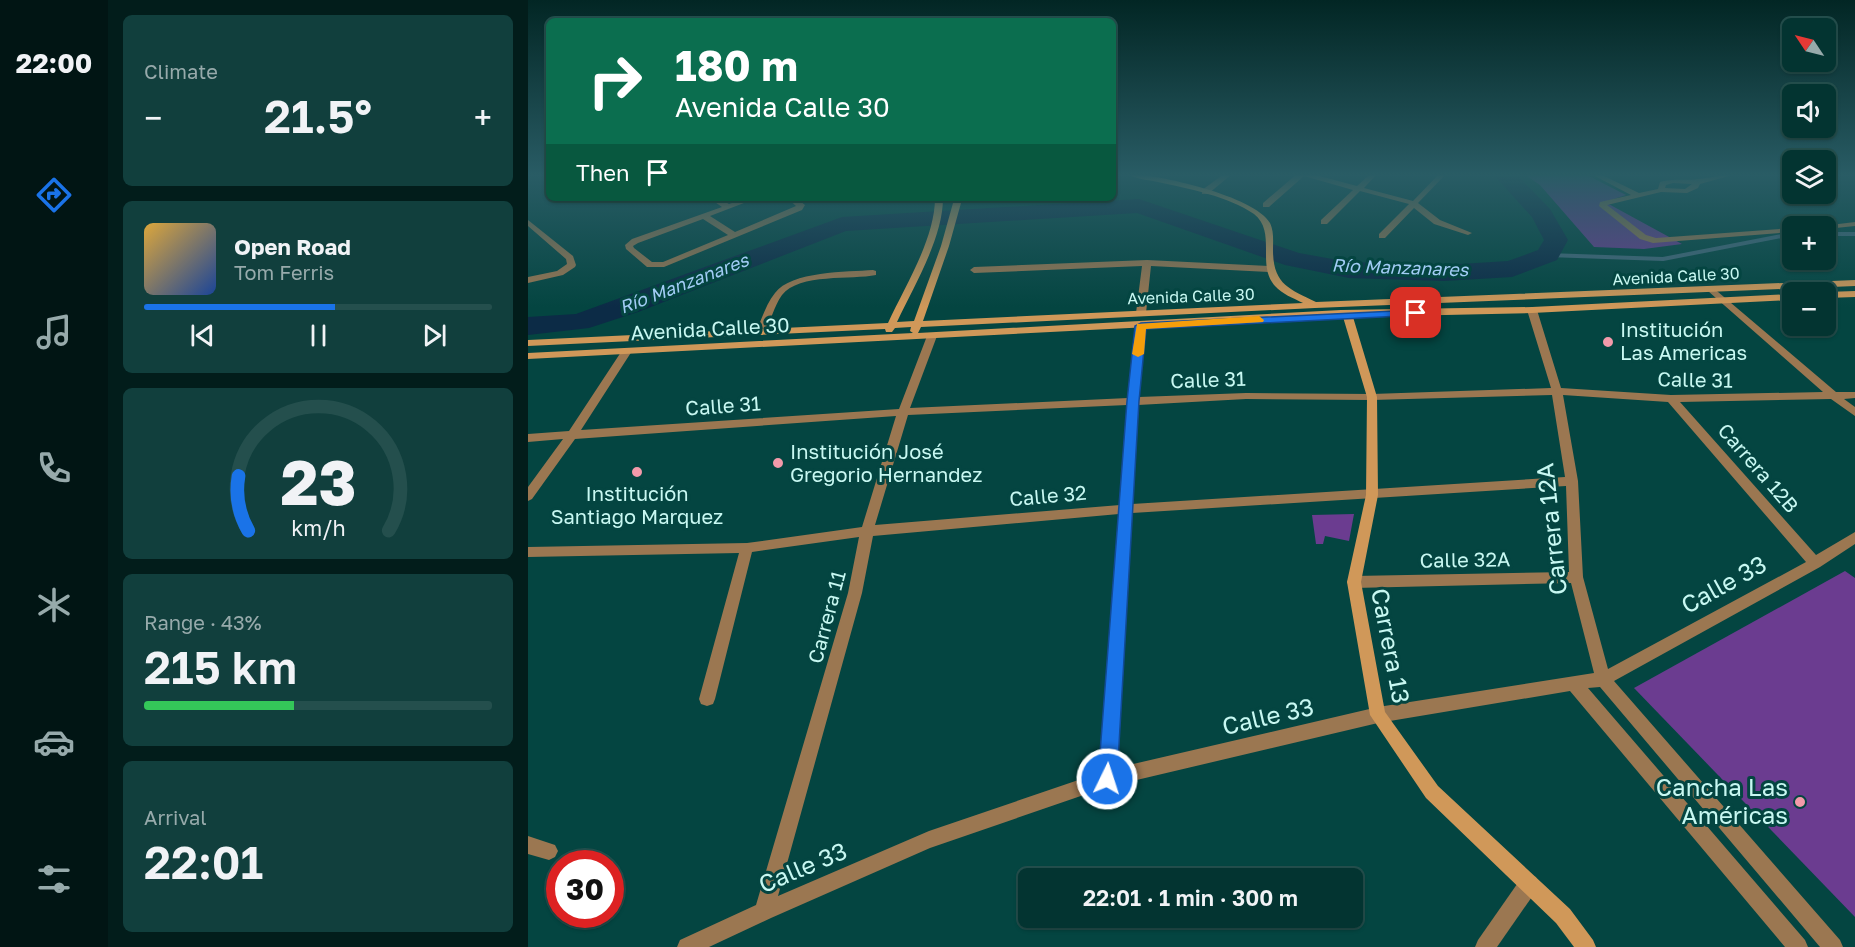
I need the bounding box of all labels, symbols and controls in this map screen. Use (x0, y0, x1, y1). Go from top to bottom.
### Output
north arrow (1782, 18, 1836, 72)
map controls (1782, 18, 1836, 336)
text: 180 m (675, 40, 798, 90)
icon: right (576, 42, 654, 120)
text: 22:00 (16, 47, 92, 79)
text: Climate (144, 59, 218, 83)
button: sound (1782, 84, 1836, 138)
text: 21.5° (264, 89, 372, 143)
text: Avenida Calle 30 (675, 91, 890, 123)
text: − (144, 98, 162, 137)
text: + (474, 98, 492, 137)
button: layers (1782, 150, 1836, 204)
icon: arrive (641, 156, 674, 189)
text: Then (576, 159, 629, 186)
icon: directions (33, 174, 75, 216)
button: + (1782, 216, 1836, 270)
text: Open Road (234, 233, 351, 260)
water label: Río Manzanares (616, 248, 753, 318)
water label: Río Manzanares (1331, 254, 1470, 280)
text: Tom Ferris (234, 260, 334, 284)
street label: Avenida Calle 30 (1612, 263, 1740, 289)
button: − (1782, 282, 1836, 336)
street label: Avenida Calle 30 (1127, 284, 1255, 308)
pin (1390, 287, 1441, 338)
icon: arrive (1399, 296, 1432, 329)
icon: music (33, 311, 75, 353)
street label: Avenida Calle 30 (630, 312, 790, 344)
place label: Institución Las Americas (1620, 317, 1747, 364)
icon: previous (186, 319, 219, 352)
icon: pause (302, 319, 335, 352)
icon: next (418, 319, 451, 352)
marker: Institución Las Americas (1601, 335, 1615, 349)
street label: Calle 31 (1170, 366, 1246, 392)
street label: Calle 31 (1657, 366, 1733, 392)
street label: Calle 31 (684, 390, 762, 420)
street label: Carrera 12B (1713, 418, 1804, 517)
place label: Institución José Gregorio Hernandez (790, 439, 982, 486)
text: 23 (280, 444, 356, 519)
icon: phone (33, 447, 75, 489)
marker: Institución José Gregorio Hernandez (771, 456, 785, 470)
street label: Carrera 12A (1529, 462, 1572, 597)
marker: Institución Santiago Marquez (630, 465, 644, 479)
street label: Calle 32 (1008, 480, 1088, 510)
place label: Institución Santiago Marquez (551, 481, 723, 528)
text: km/h (291, 515, 345, 541)
street label: Calle 32A (1419, 546, 1511, 572)
street label: Calle 33 (1676, 548, 1771, 619)
street label: Carrera 11 (802, 567, 850, 666)
icon: climate (33, 584, 75, 626)
street label: Carrera 13 (1366, 586, 1417, 706)
text: Range · 43% (144, 610, 262, 634)
text: 215 km (144, 640, 297, 694)
street label: Calle 33 (1219, 691, 1316, 740)
icon: car (33, 721, 75, 763)
position arrow (1075, 747, 1139, 811)
place label: Cancha Las Américas (1656, 772, 1788, 829)
marker: Cancha Las Américas (1793, 795, 1807, 809)
text: Arrival (144, 805, 207, 829)
text: 22:01 (144, 835, 263, 889)
street label: Calle 33 (754, 835, 851, 898)
speed limit sign: 30 (546, 850, 624, 928)
icon: filters (33, 858, 75, 900)
text: 22:01 · 1 min · 300 m (1083, 884, 1298, 911)

